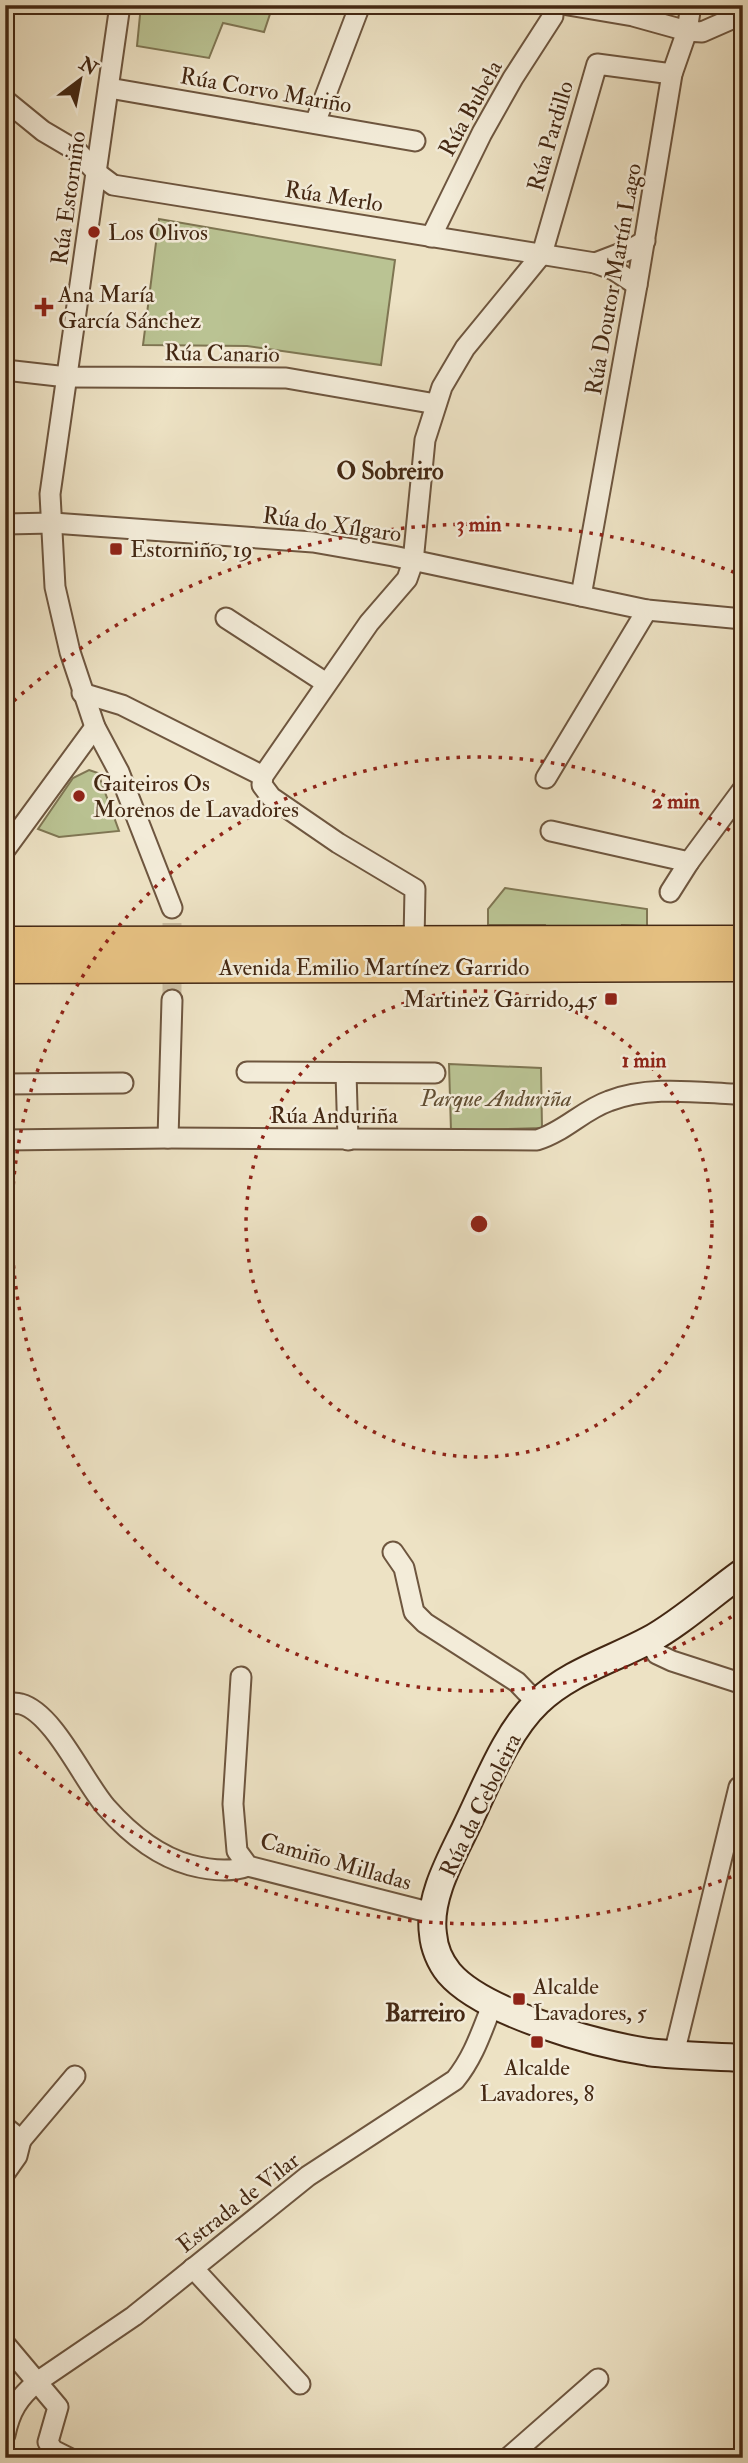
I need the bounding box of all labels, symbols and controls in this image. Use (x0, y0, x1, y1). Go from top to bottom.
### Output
north arrow (46, 46, 116, 116)
text: N (74, 51, 103, 82)
street label: Rúa Bubela (432, 55, 509, 161)
street label: Rúa Corvo Mariño (178, 61, 354, 120)
street label: Rúa Pardillo (521, 78, 580, 195)
street label: Rúa Estorniño (45, 129, 92, 267)
street label: Rúa Doutor Martín Lago (579, 161, 648, 397)
street label: Rúa Merlo (283, 174, 385, 219)
place label: Los Olivos (108, 218, 208, 247)
marker: Los Olivos (86, 224, 102, 240)
place label: Ana María García Sánchez (57, 280, 201, 335)
marker: Ana María García Sánchez (36, 299, 52, 315)
street label: Rúa Canario (164, 338, 280, 369)
district label: O Sobreiro (337, 456, 444, 487)
street label: Rúa do Xílgaro (261, 500, 403, 549)
text: 3 min (456, 511, 502, 538)
place label: Estorniño, 19 (130, 535, 253, 564)
marker: Estorniño, 19 (108, 541, 124, 557)
place label: Gaiteiros Os Morenos de Lavadores (93, 769, 299, 824)
marker: Gaiteiros Os Morenos de Lavadores (71, 788, 87, 804)
text: 2 min (652, 788, 700, 815)
street label: Avenida Emilio Martínez Garrido (218, 953, 529, 982)
place label: Martinez Garrido,45 (403, 985, 597, 1014)
marker: Martinez Garrido,45 (603, 991, 619, 1007)
text: 1 min (622, 1047, 666, 1074)
park label: Parque Anduriña (419, 1084, 572, 1113)
street label: Rúa Anduriña (270, 1101, 399, 1130)
centre of rings (467, 1212, 491, 1236)
street label: Rúa da Ceboleira (433, 1728, 528, 1882)
street label: Camiño Milladas (257, 1826, 415, 1897)
place label: Alcalde Lavadores, 5 (532, 1972, 647, 2027)
marker: Alcalde Lavadores, 5 (511, 1991, 527, 2007)
district label: Barreiro (385, 1998, 466, 2029)
marker: Alcalde Lavadores, 8 (529, 2034, 545, 2050)
place label: Alcalde Lavadores, 8 (480, 2053, 594, 2108)
street label: Estrada de Vilar (171, 2145, 306, 2259)

